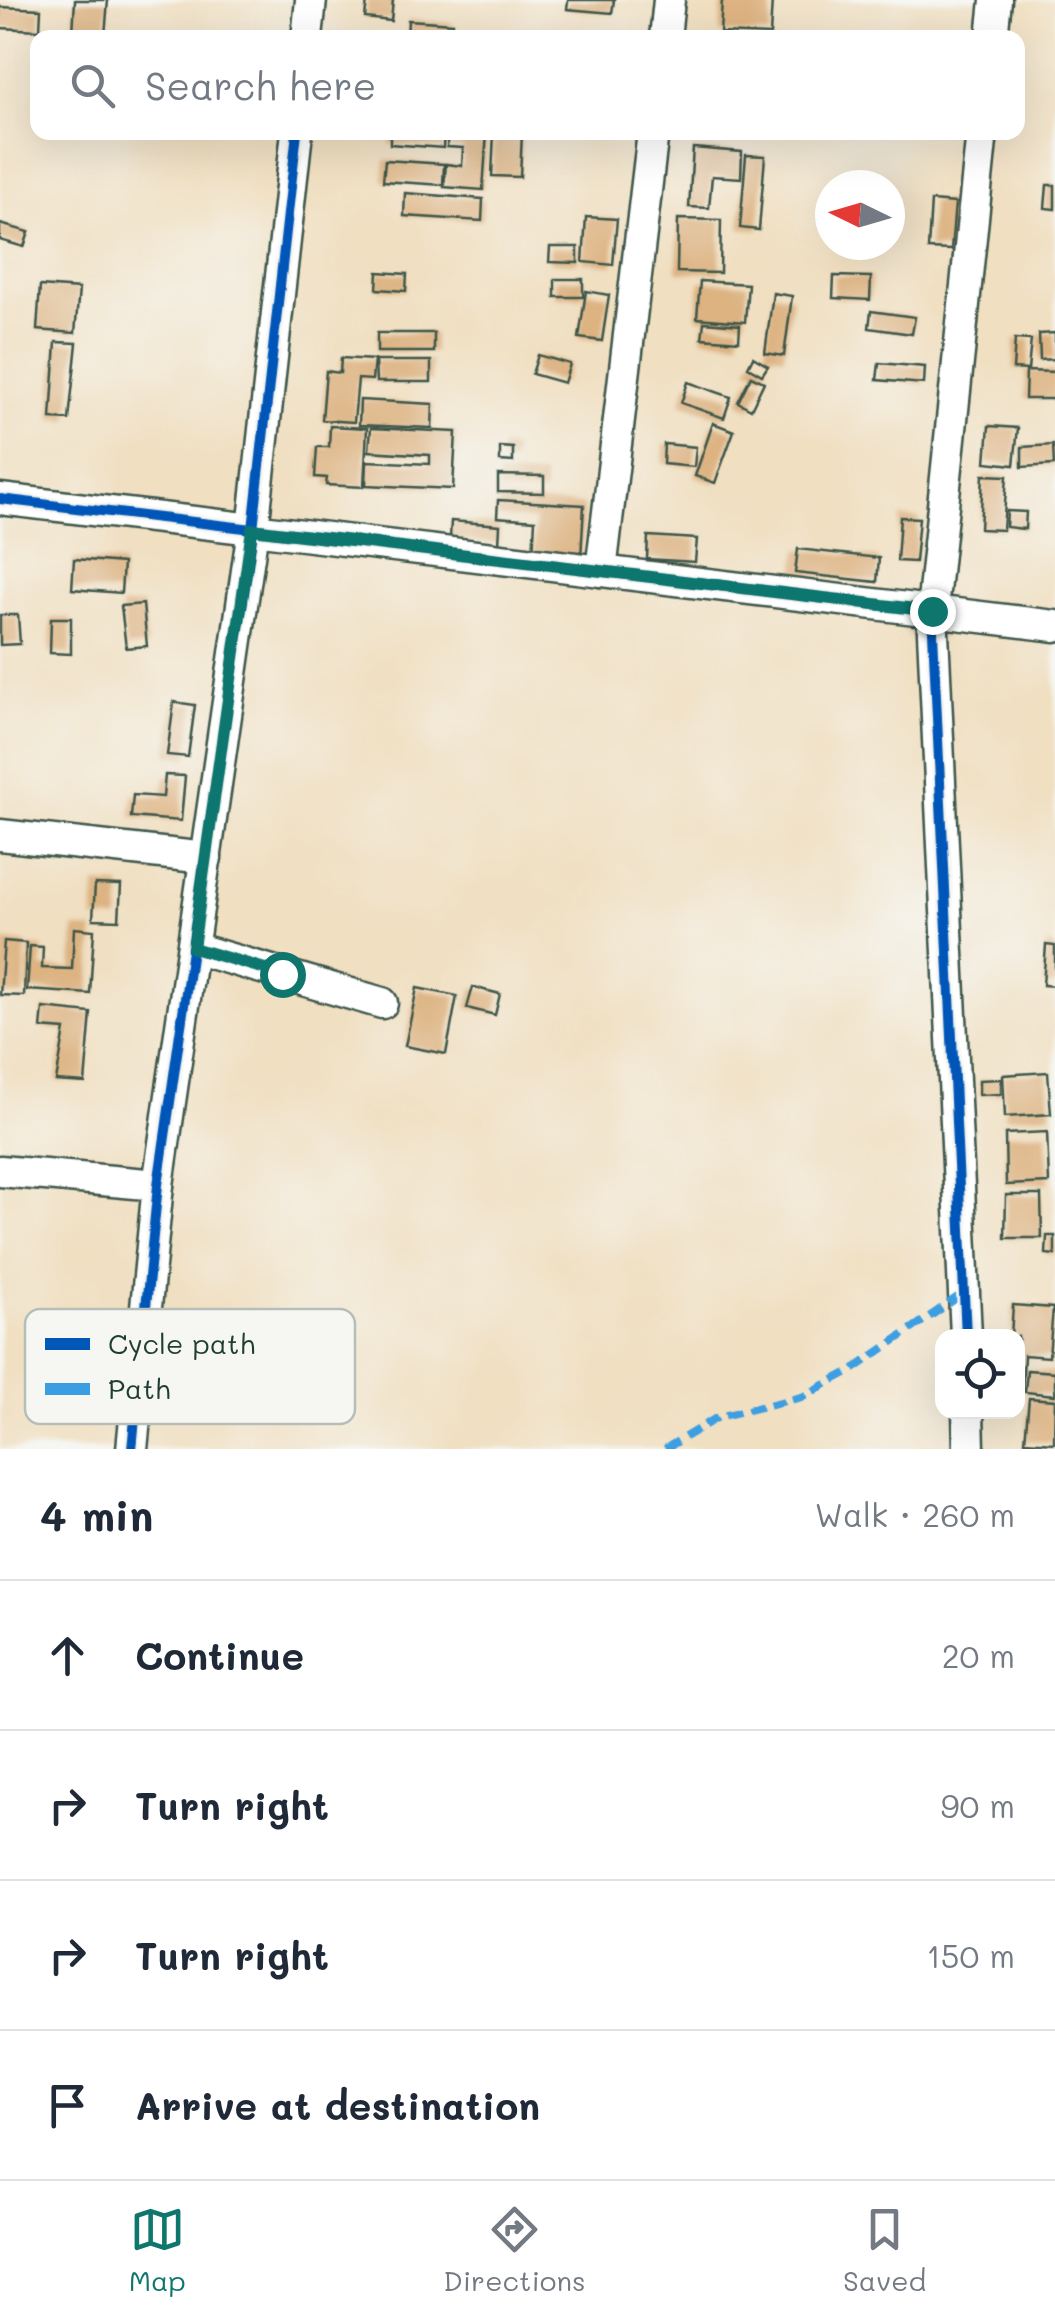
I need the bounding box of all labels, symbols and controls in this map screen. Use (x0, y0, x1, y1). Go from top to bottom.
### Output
search box (30, 30, 1025, 140)
icon: search (65, 58, 120, 113)
text: Search here (145, 60, 376, 110)
north arrow (815, 170, 905, 260)
route end (910, 589, 956, 635)
route start (260, 952, 306, 998)
legend (25, 1309, 355, 1424)
text: Cycle path (108, 1325, 255, 1361)
map controls (935, 1329, 1025, 1419)
button: locate (935, 1329, 1025, 1419)
text: Path (108, 1370, 171, 1406)
text: 4 min (40, 1487, 153, 1542)
text: Walk · 260 m (815, 1493, 1015, 1535)
icon: ahead (40, 1628, 95, 1683)
text: Continue (135, 1630, 304, 1680)
text: 20 m (942, 1634, 1015, 1676)
icon: right (40, 1778, 95, 1833)
text: Turn right (135, 1780, 329, 1830)
text: 90 m (941, 1784, 1015, 1826)
icon: right (40, 1928, 95, 1983)
text: Turn right (135, 1930, 329, 1980)
text: 150 m (927, 1934, 1015, 1976)
icon: arrive (40, 2078, 95, 2133)
text: Arrive at destination (135, 2080, 540, 2130)
tab: Map (129, 2202, 186, 2298)
tab: Directions (443, 2202, 586, 2298)
tab: Saved (843, 2202, 926, 2298)

